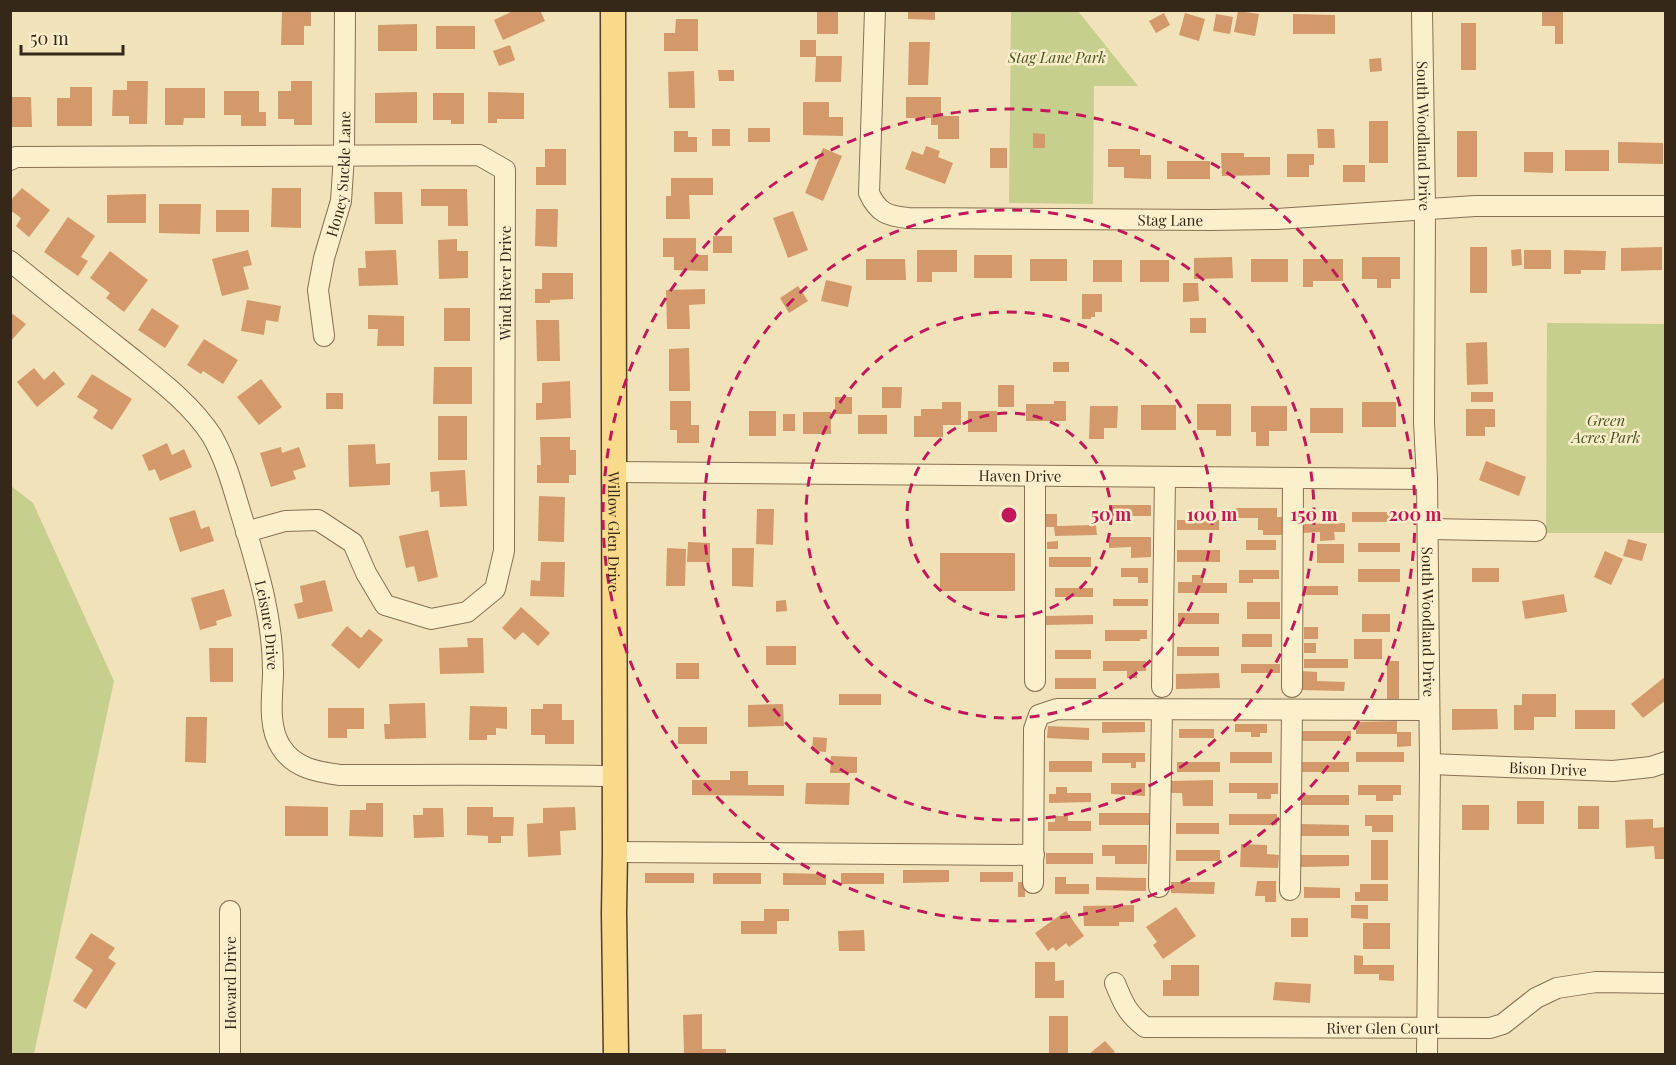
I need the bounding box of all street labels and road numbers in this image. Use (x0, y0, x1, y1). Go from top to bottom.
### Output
street label: South Woodland Drive (1413, 61, 1435, 211)
street label: Honey Suckle Lane (321, 111, 354, 239)
street label: Stag Lane (1138, 210, 1203, 230)
street label: Wind River Drive (495, 226, 515, 341)
street label: Haven Drive (978, 465, 1062, 486)
street label: Willow Glen Drive (604, 471, 624, 592)
street label: South Woodland Drive (1418, 547, 1439, 697)
street label: Leisure Drive (251, 578, 283, 670)
street label: Bison Drive (1509, 757, 1587, 780)
street label: Howard Drive (220, 936, 240, 1030)
street label: River Glen Court (1326, 1018, 1440, 1038)

